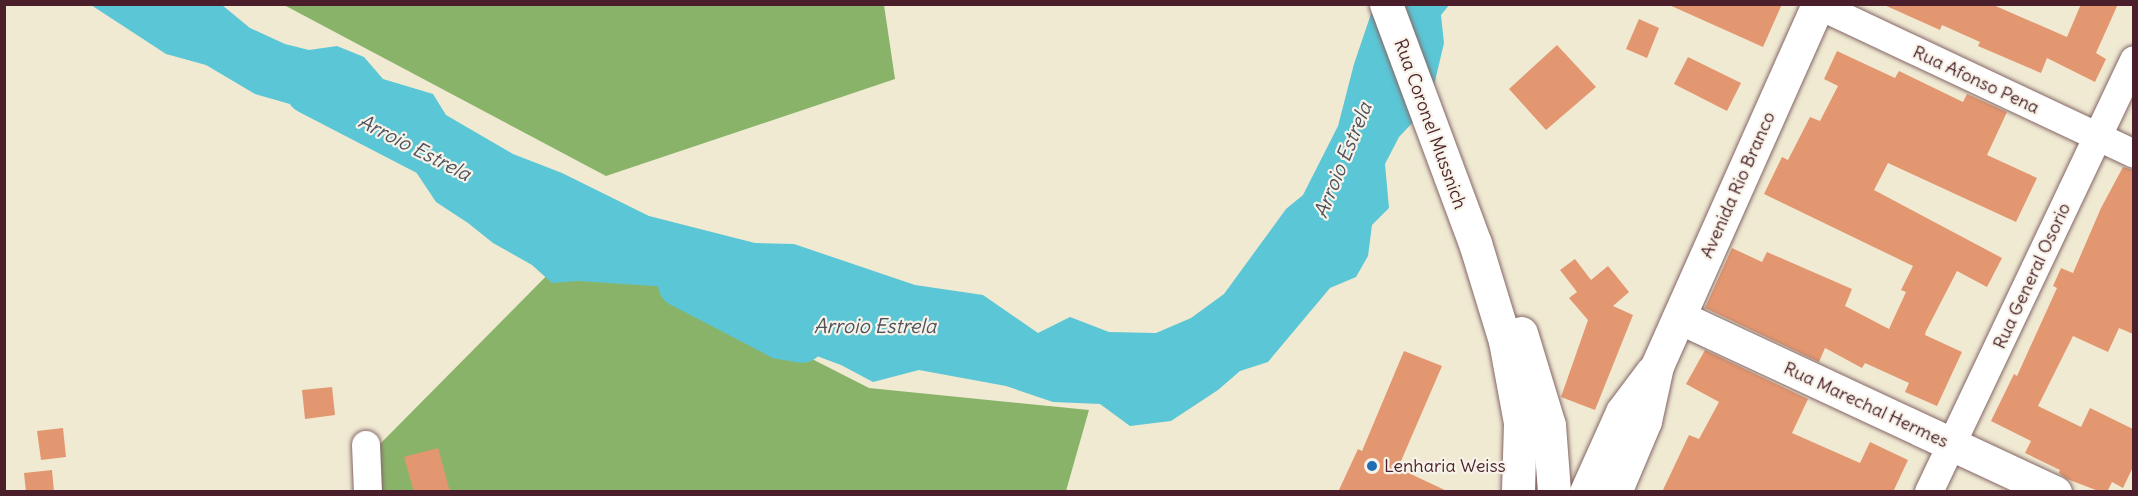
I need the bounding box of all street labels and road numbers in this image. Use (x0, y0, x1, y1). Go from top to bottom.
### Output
street label: Rua Coronel Mussnich (1389, 36, 1471, 212)
street label: Rua Afonso Pena (1909, 41, 2043, 119)
street label: Avenida Rio Branco (1696, 108, 1780, 262)
street label: Rua General Osorio (1989, 200, 2075, 352)
street label: Rua Marechal Hermes (1780, 357, 1952, 453)

